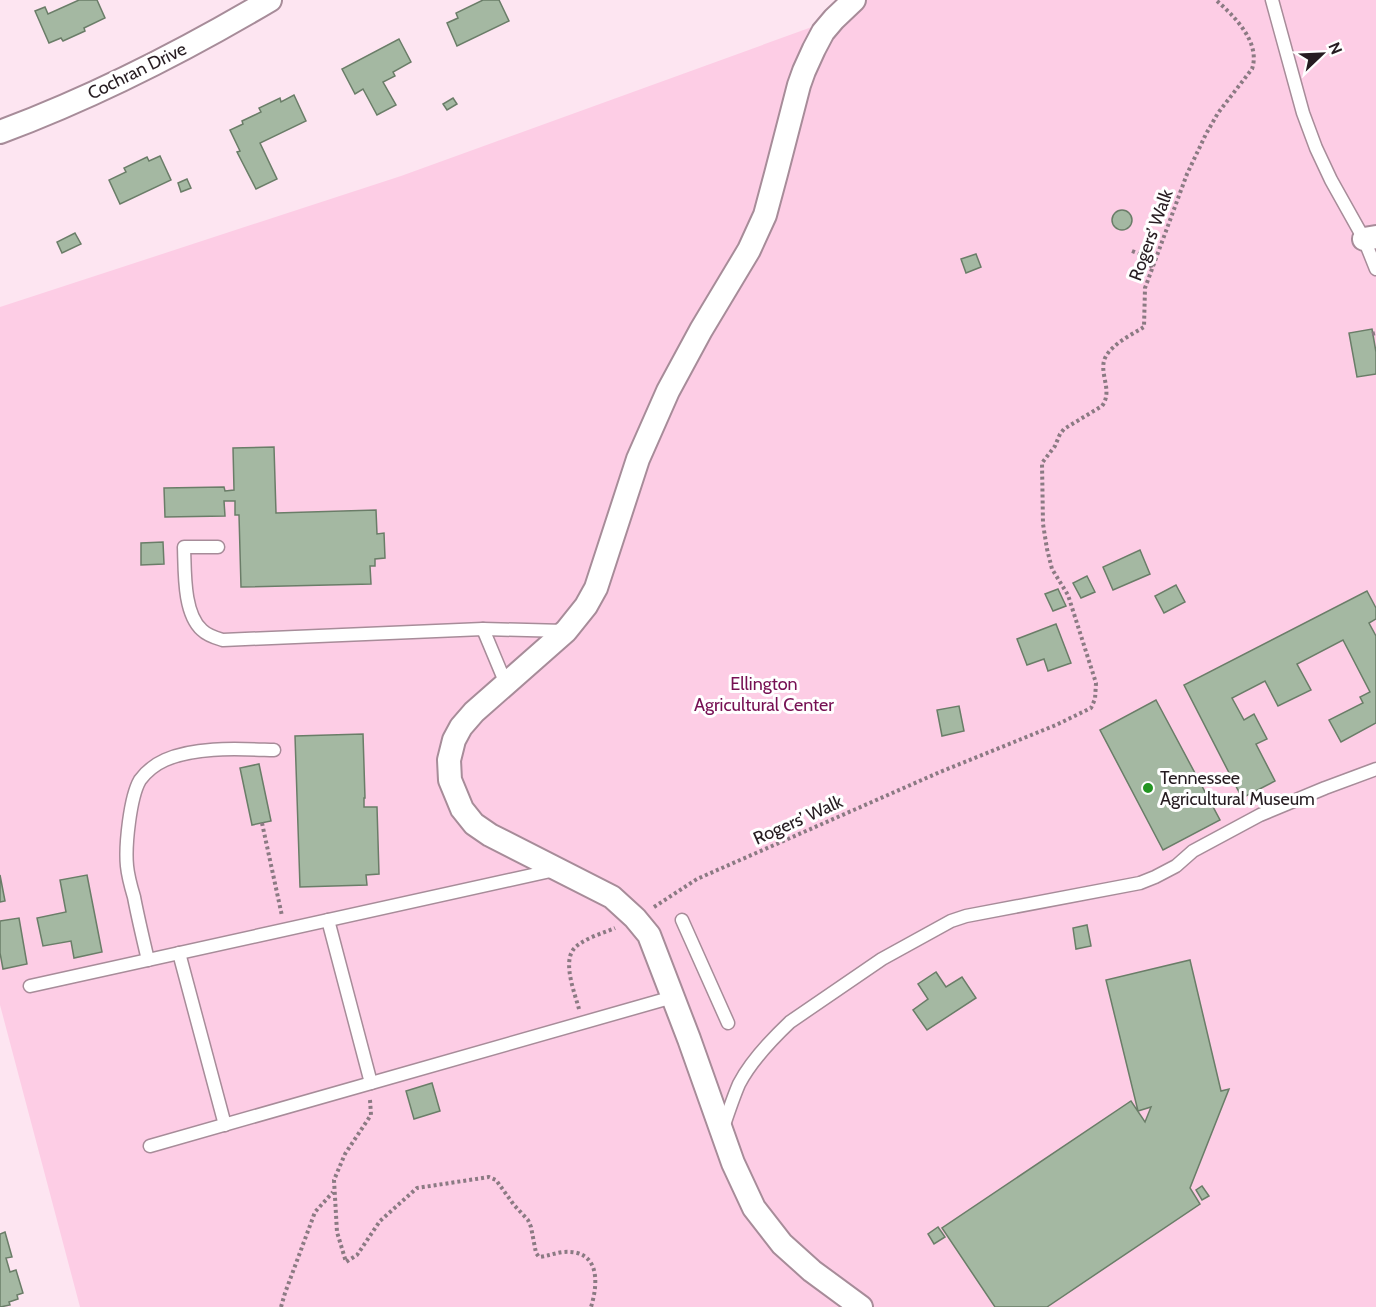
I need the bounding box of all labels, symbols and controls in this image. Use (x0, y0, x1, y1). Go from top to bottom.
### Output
north arrow (1292, 24, 1352, 84)
street label: Cochran Drive (84, 38, 190, 104)
text: N (1324, 39, 1346, 57)
street label: Rogers’ Walk (1124, 186, 1178, 284)
park label: Ellington Agricultural Center (694, 673, 834, 716)
place label: Tennessee Agricultural Museum (1160, 767, 1315, 810)
marker: Tennessee Agricultural Museum (1141, 781, 1155, 795)
street label: Rogers’ Walk (750, 790, 847, 849)

